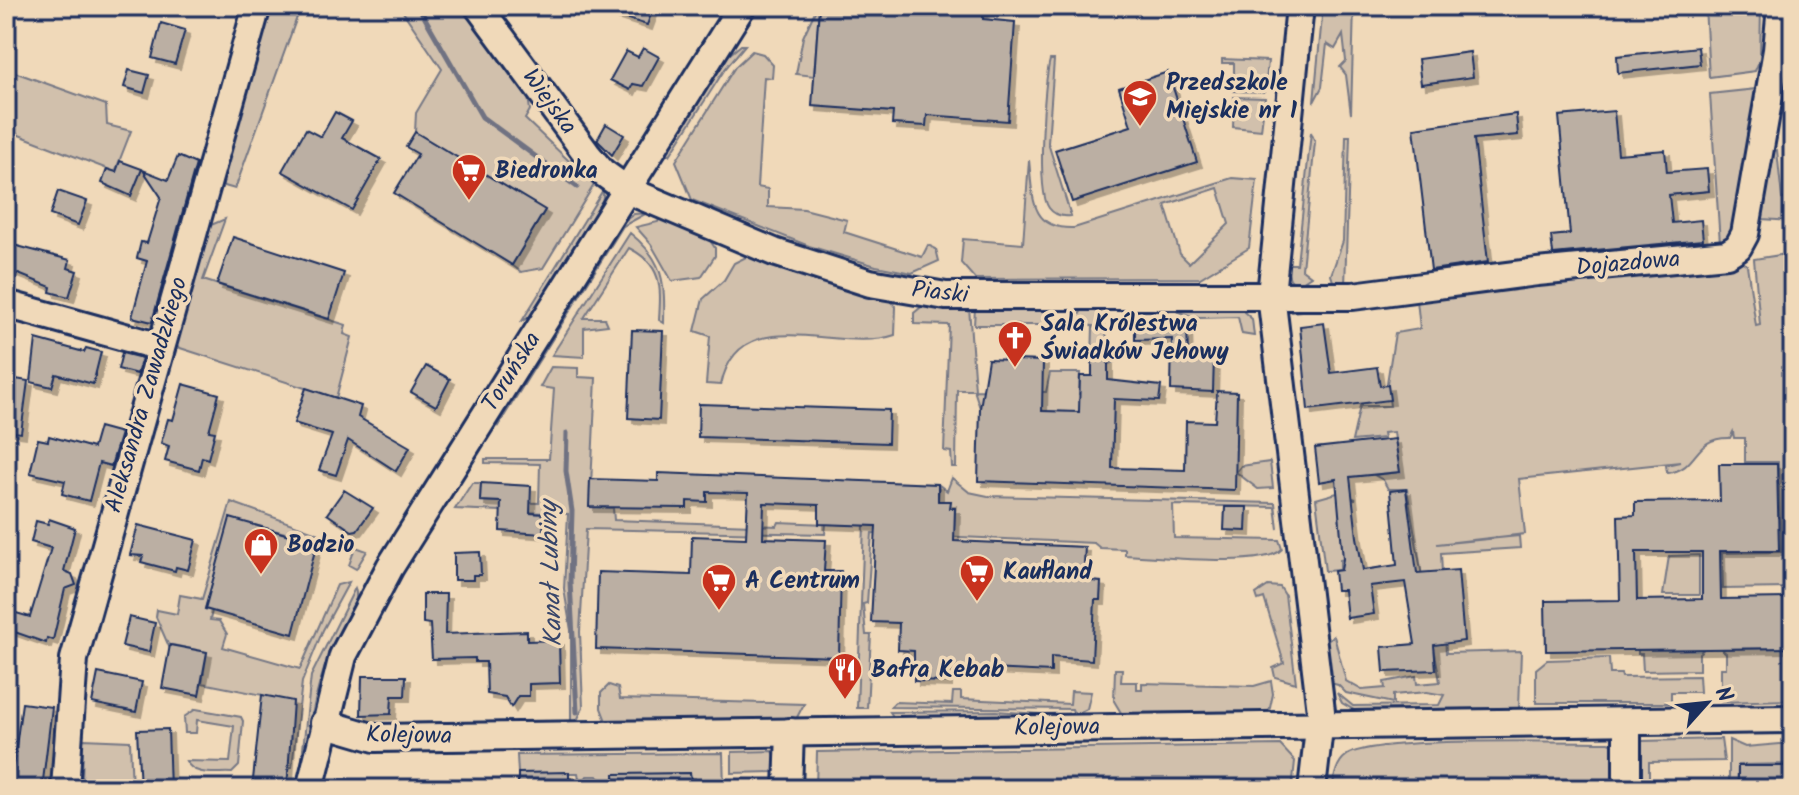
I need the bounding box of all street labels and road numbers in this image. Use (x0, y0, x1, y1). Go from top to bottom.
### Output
street label: Wiejska (511, 61, 587, 143)
street label: Dojazdowa (1574, 240, 1682, 288)
street label: Piaski (910, 271, 972, 316)
street label: Aleksandra Zawadzkiego (95, 272, 199, 518)
street label: Toruńska (472, 324, 552, 420)
street label: Kolejowa (1014, 708, 1100, 748)
street label: Kolejowa (366, 716, 452, 756)

